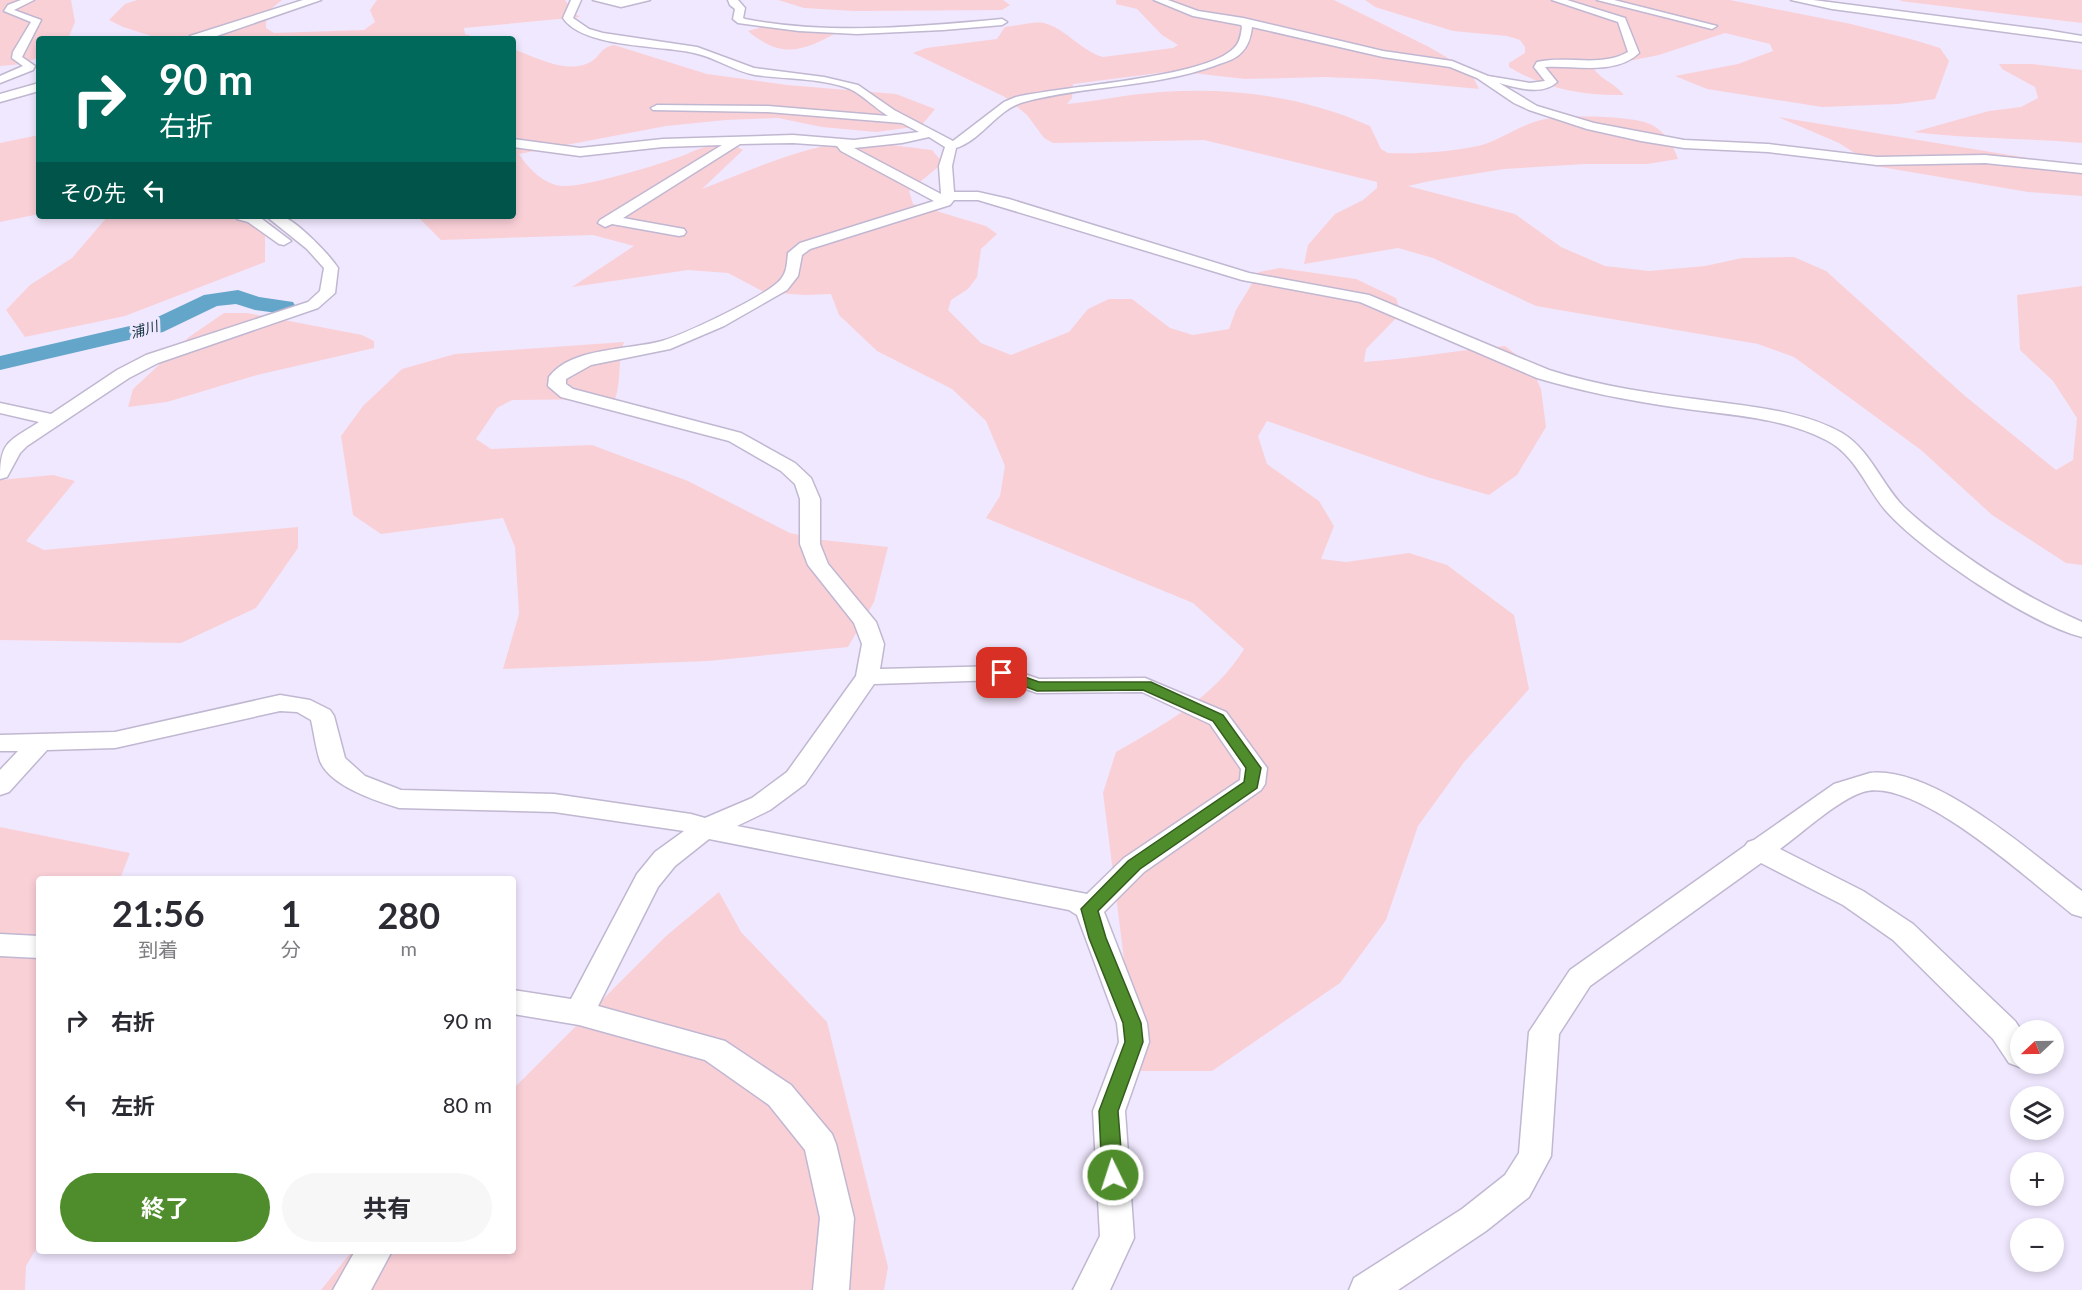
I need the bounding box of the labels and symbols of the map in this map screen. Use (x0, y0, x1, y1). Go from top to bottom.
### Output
water label: 浦川 (128, 316, 162, 341)
pin (976, 647, 1027, 698)
north arrow (2010, 1020, 2064, 1074)
position arrow (1081, 1143, 1145, 1207)

